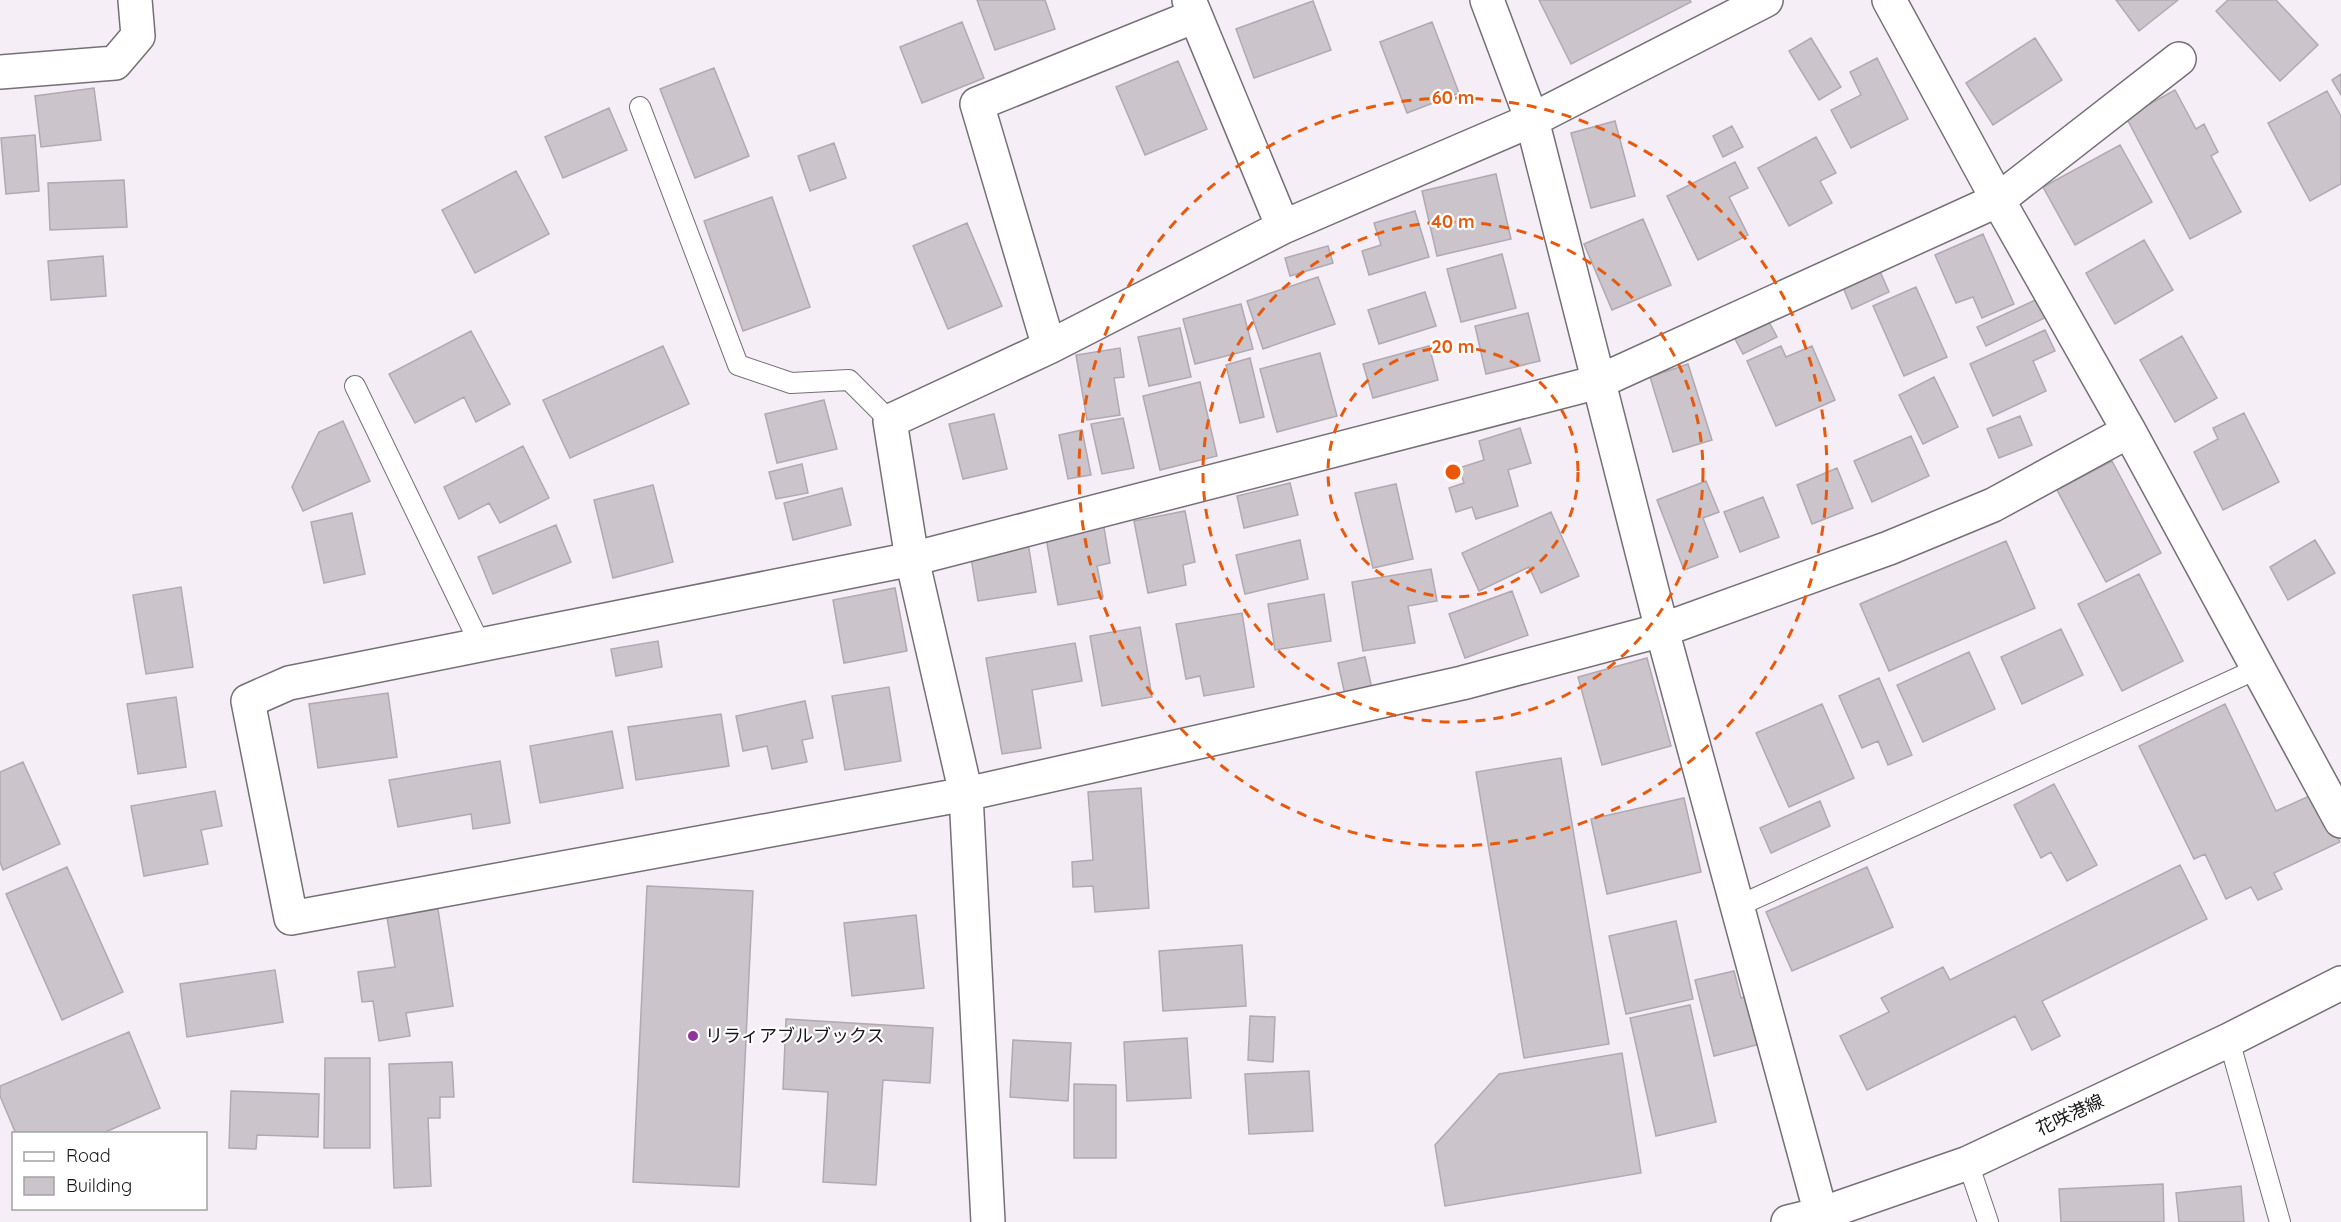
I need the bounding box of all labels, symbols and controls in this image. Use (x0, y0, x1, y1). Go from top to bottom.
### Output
text: 60 m (1432, 86, 1474, 109)
text: 40 m (1431, 210, 1475, 233)
text: 20 m (1432, 335, 1474, 358)
centre of rings (1443, 462, 1463, 482)
place label: リラィアブルブックス (705, 1024, 884, 1047)
marker: リラィアブルブックス (686, 1029, 700, 1043)
street label: 花咲港線 (2032, 1089, 2107, 1140)
legend (12, 1132, 207, 1210)
text: Road (66, 1144, 111, 1167)
text: Building (66, 1174, 132, 1197)

